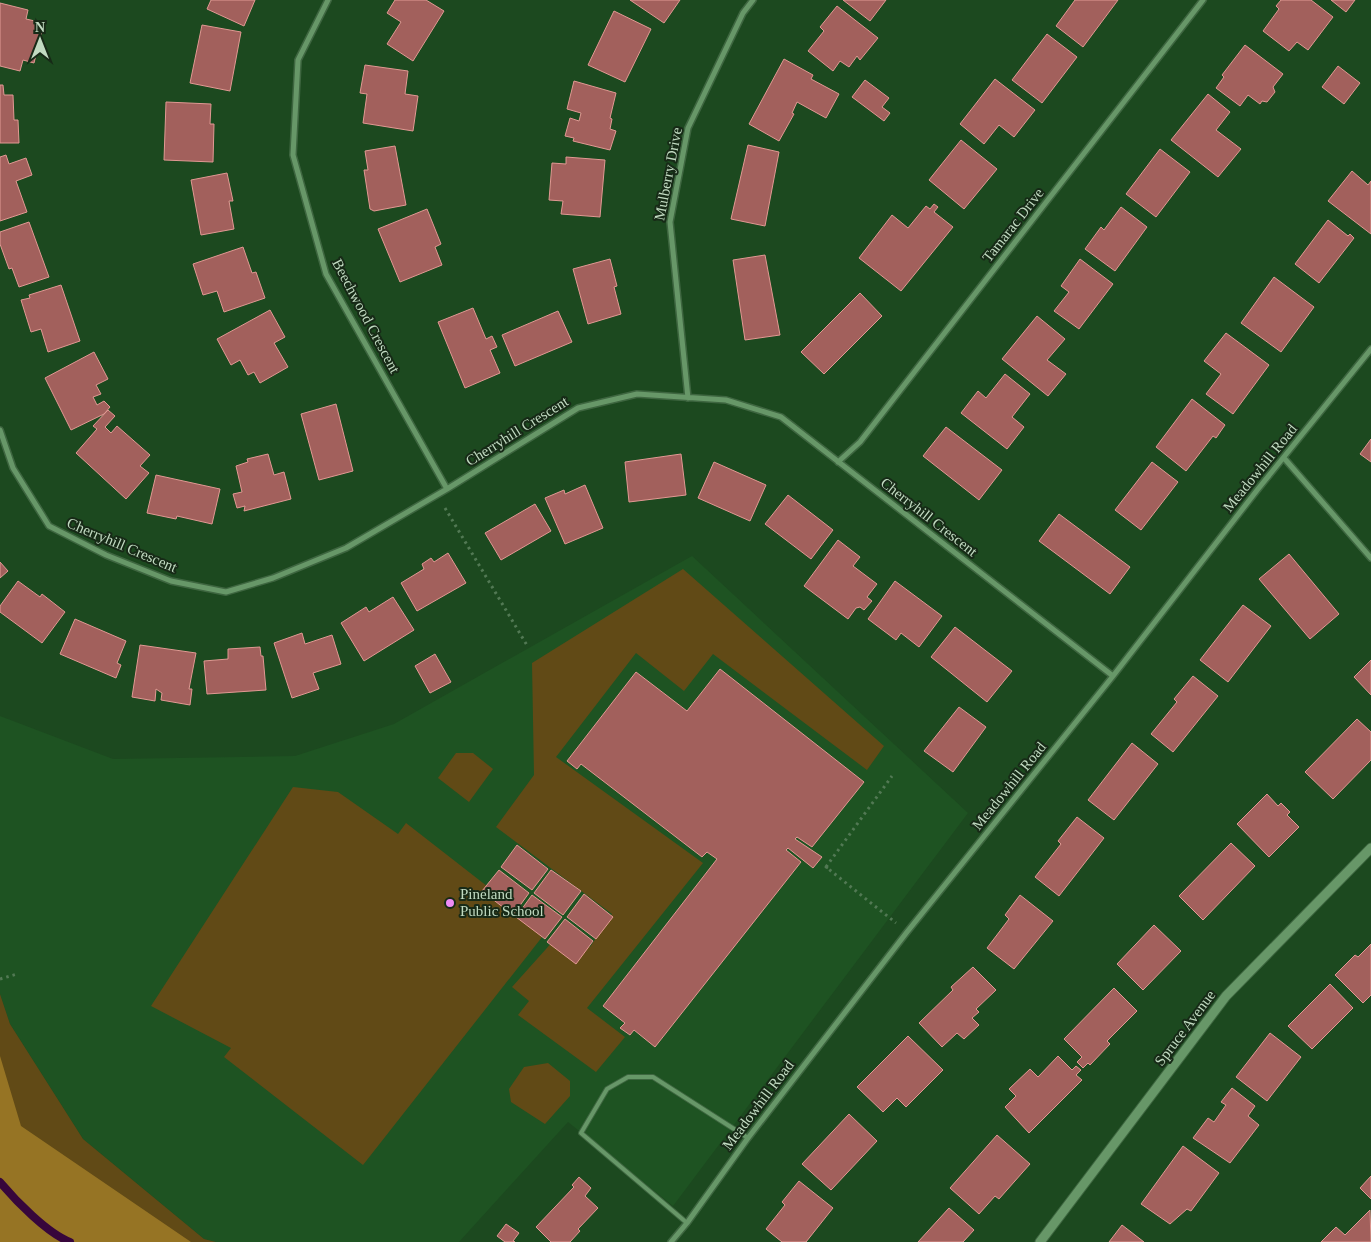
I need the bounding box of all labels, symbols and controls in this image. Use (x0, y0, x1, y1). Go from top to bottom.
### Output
north arrow (15, 15, 65, 65)
text: N (35, 20, 45, 35)
street label: Mulberry Drive (651, 126, 685, 222)
street label: Tamarac Drive (979, 185, 1047, 265)
street label: Beechwood Crescent (329, 256, 403, 377)
street label: Cherryhill Crescent (463, 393, 572, 469)
street label: Meadowhill Road (1220, 421, 1300, 515)
street label: Cherryhill Crescent (878, 474, 981, 560)
street label: Cherryhill Crescent (65, 515, 180, 576)
street label: Meadowhill Road (969, 739, 1049, 833)
place label: Pineland Public School (460, 886, 544, 919)
marker: Pineland Public School (444, 897, 456, 909)
street label: Spruce Avenue (1151, 987, 1219, 1069)
street label: Meadowhill Road (719, 1057, 797, 1153)

